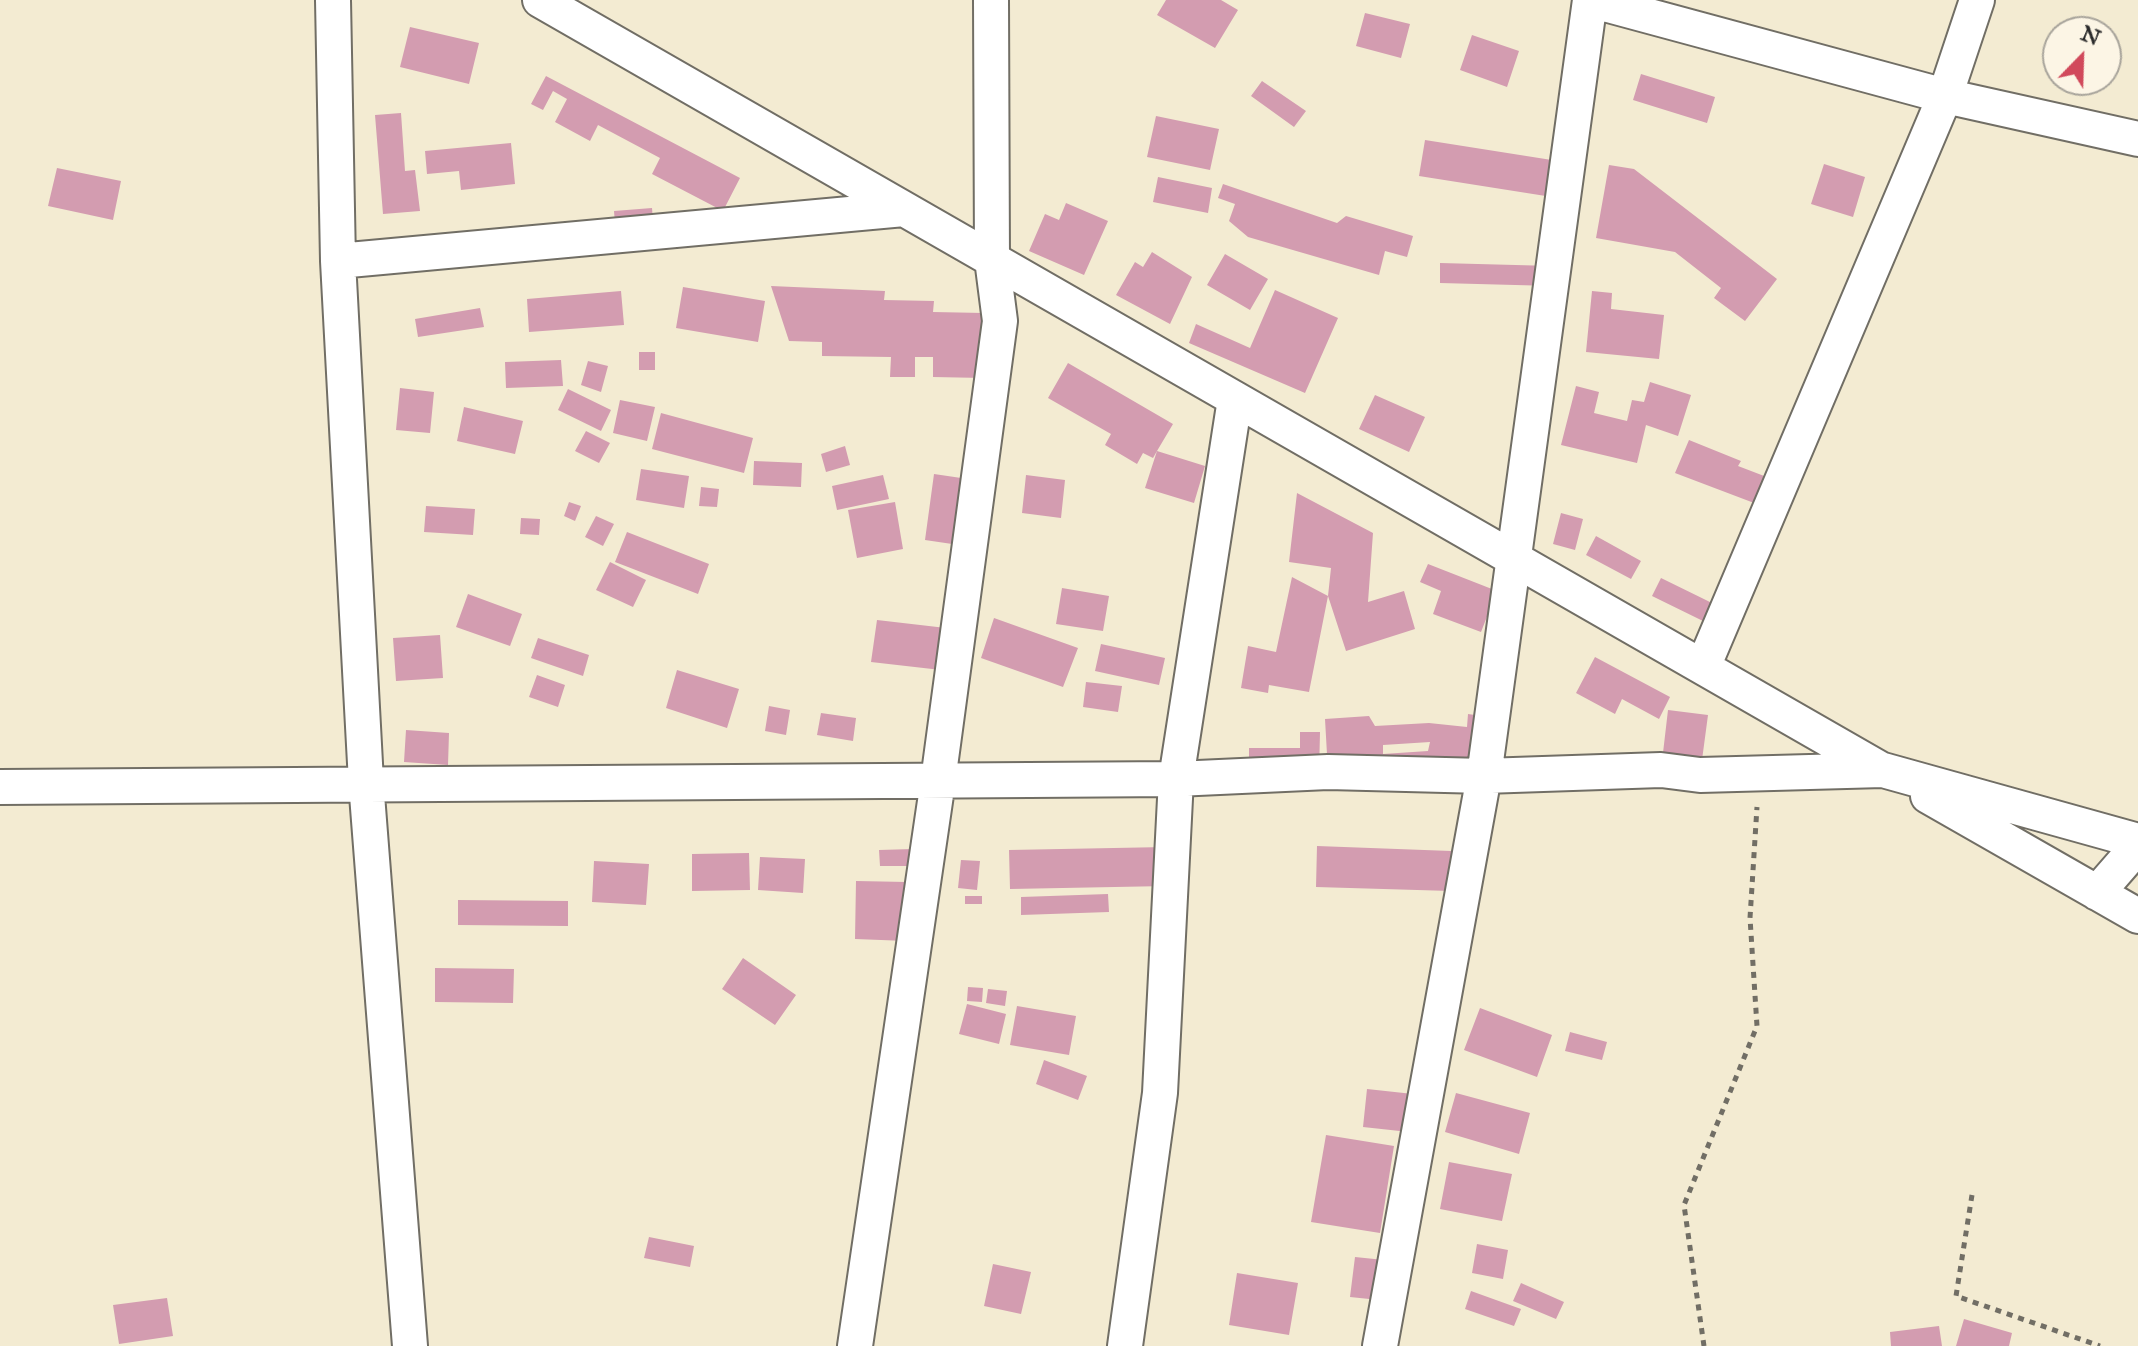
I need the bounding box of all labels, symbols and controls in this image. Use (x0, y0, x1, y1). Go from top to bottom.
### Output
north arrow (2042, 16, 2122, 96)
text: N (2077, 19, 2105, 51)

